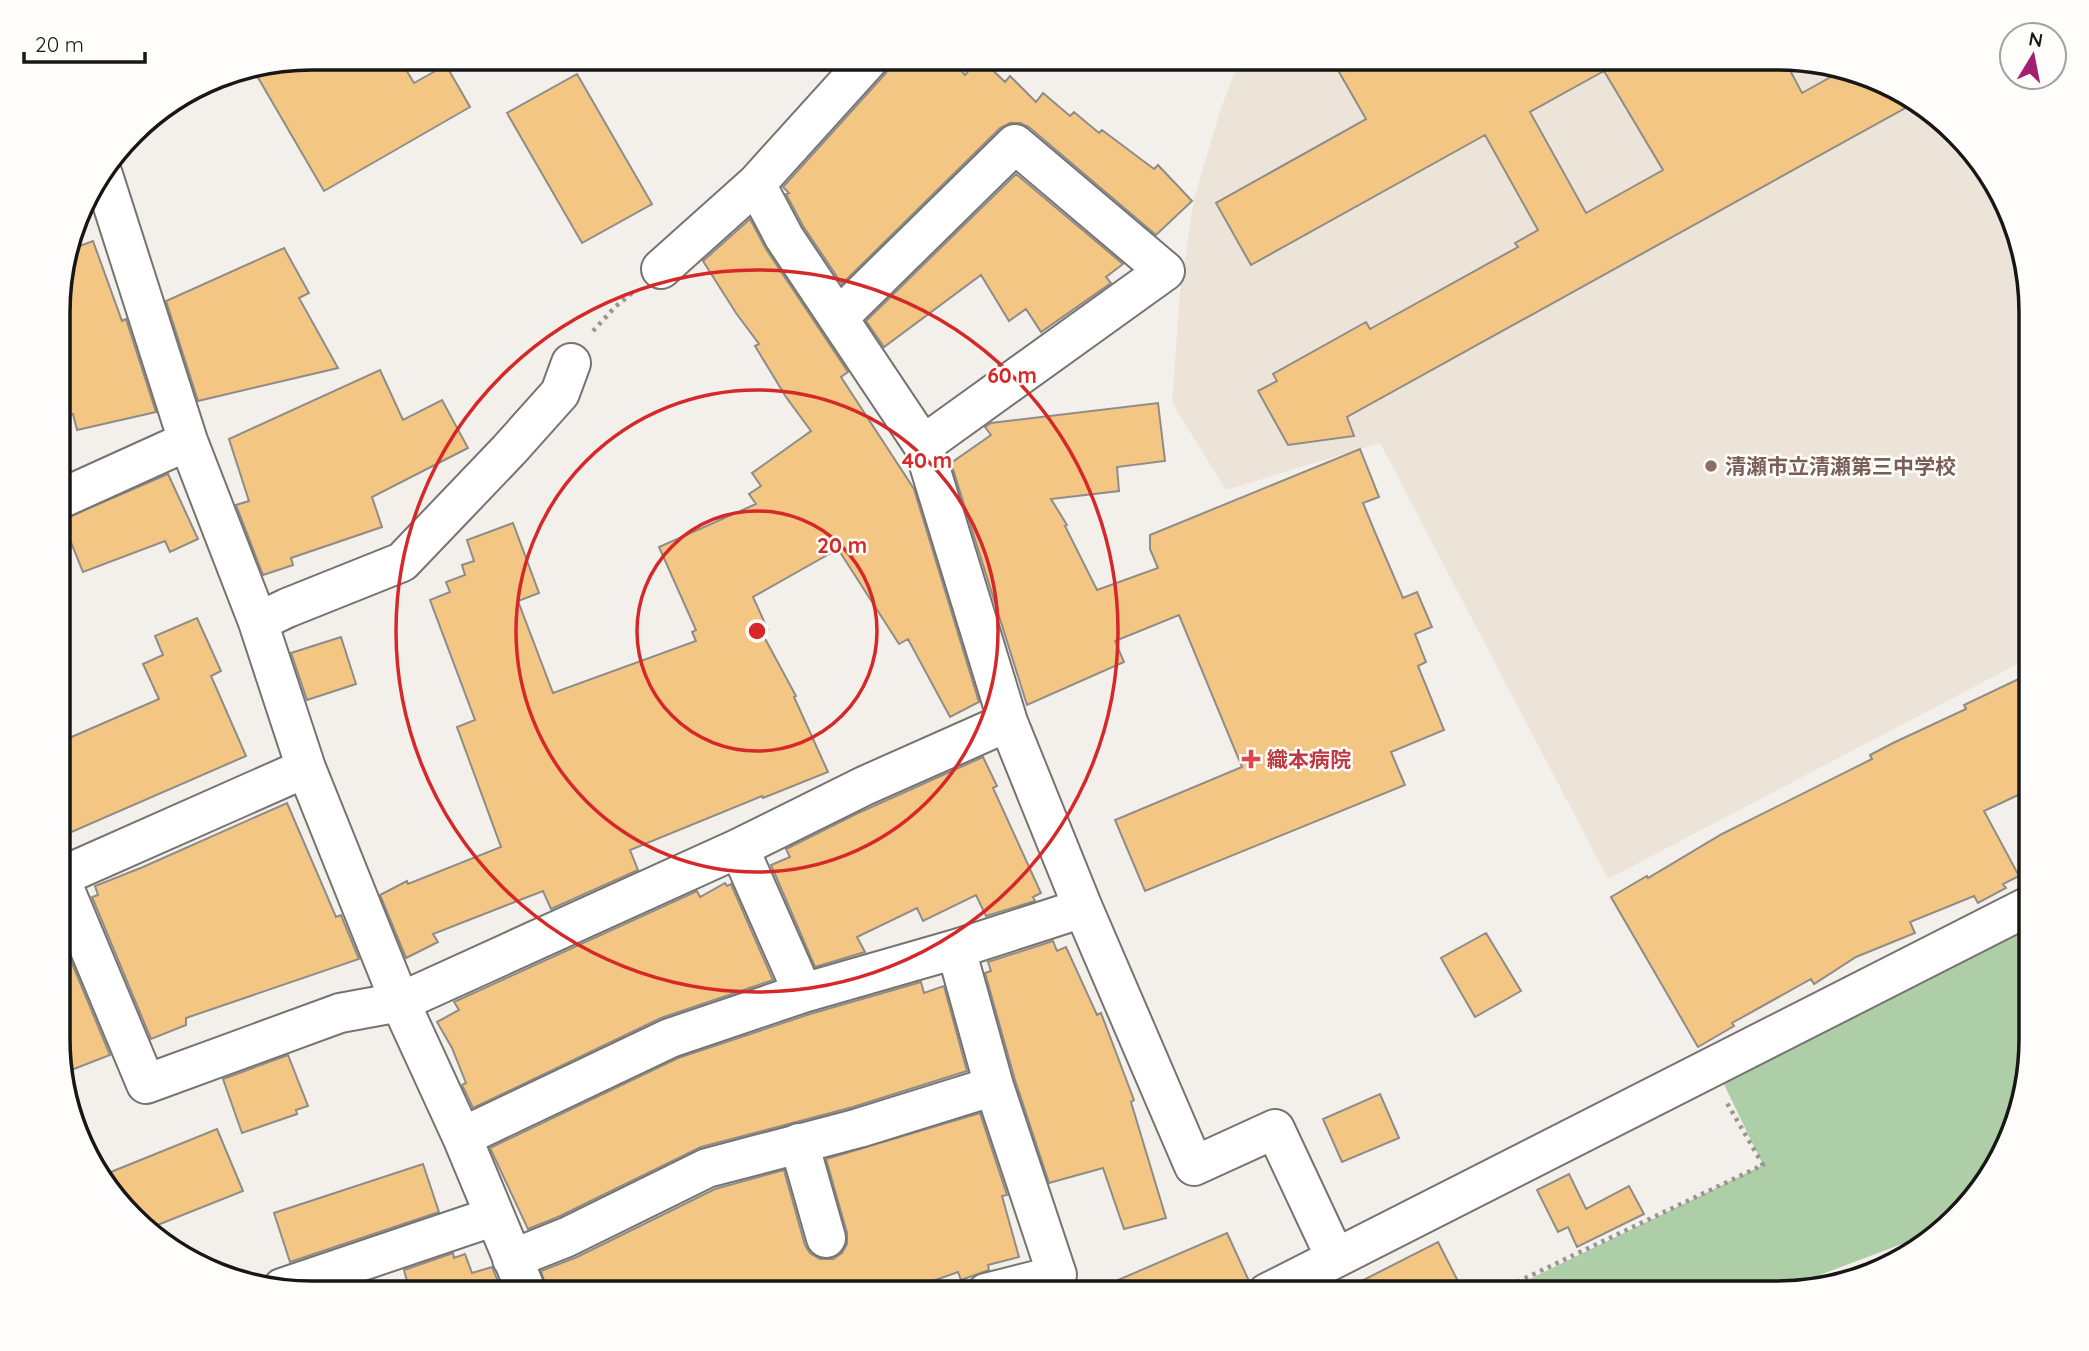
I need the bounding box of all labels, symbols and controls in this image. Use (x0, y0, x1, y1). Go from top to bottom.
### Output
scale bar (24, 21, 145, 65)
north arrow (1998, 21, 2068, 91)
text: N (2027, 26, 2045, 52)
text: 20 m (35, 31, 84, 57)
text: 60 m (987, 362, 1037, 388)
text: 40 m (902, 447, 952, 473)
place label: 清瀬市立清瀬第三中学校 (1725, 453, 1956, 479)
marker: 清瀬市立清瀬第三中学校 (1703, 458, 1719, 474)
text: 20 m (817, 532, 867, 558)
centre of rings (745, 619, 769, 643)
place label: 織本病院 (1267, 746, 1351, 772)
marker: 織本病院 (1241, 749, 1261, 769)

